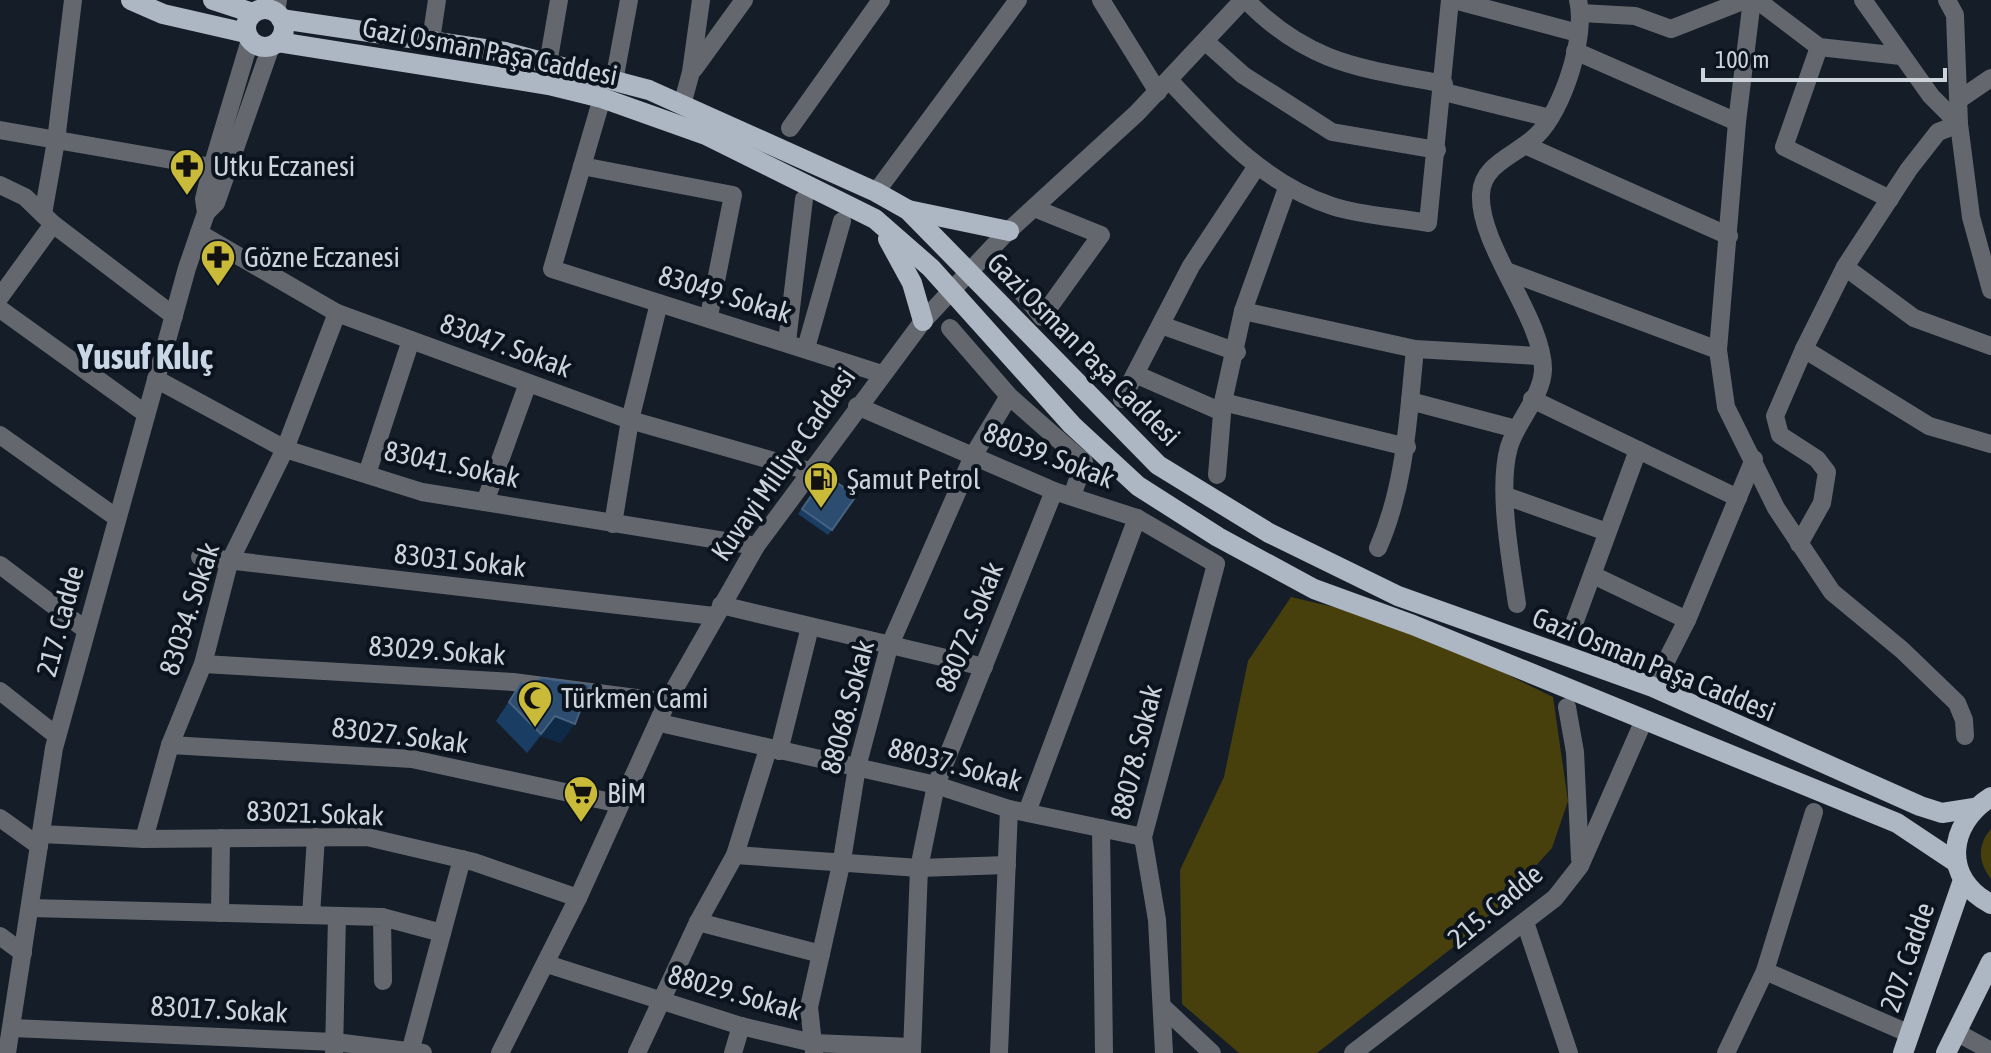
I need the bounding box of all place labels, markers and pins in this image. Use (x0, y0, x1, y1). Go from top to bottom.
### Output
pharmacy icon: Utku Eczanesi (168, 147, 206, 197)
place label: Utku Eczanesi (213, 150, 355, 182)
pharmacy icon: Gözne Eczanesi (199, 238, 237, 288)
place label: Gözne Eczanesi (244, 241, 400, 273)
fuel station icon: Şamut Petrol (802, 460, 840, 510)
place label: Şamut Petrol (847, 463, 981, 495)
mosque icon: Türkmen Cami (516, 679, 554, 729)
place label: Türkmen Cami (561, 682, 709, 714)
supermarket icon: BİM (562, 774, 600, 824)
place label: BİM (607, 777, 646, 809)

